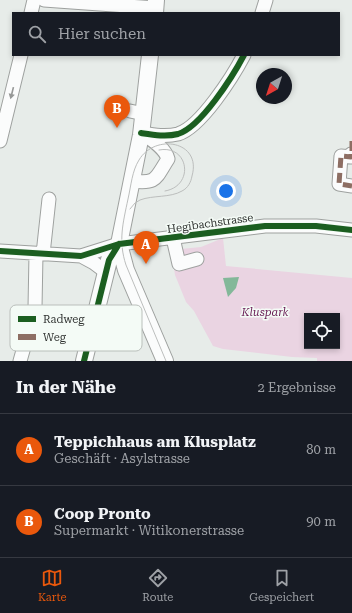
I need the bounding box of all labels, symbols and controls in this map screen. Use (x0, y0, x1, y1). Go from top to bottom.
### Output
search box (12, 12, 340, 56)
icon: search (26, 23, 48, 45)
text: Hier suchen (58, 25, 146, 43)
north arrow (256, 68, 292, 104)
one-way arrow (8, 87, 14, 99)
pin: B (104, 95, 130, 128)
your location (216, 181, 236, 201)
street label: Hegibachstrasse (166, 211, 254, 236)
pin: A (133, 231, 159, 264)
legend (10, 305, 142, 351)
park label: Kluspark (240, 306, 289, 319)
text: Radweg (43, 313, 85, 326)
map controls (304, 313, 340, 349)
button: locate (304, 313, 340, 349)
text: Weg (43, 331, 67, 344)
text: In der Nähe (16, 377, 116, 397)
text: 2 Ergebnisse (258, 380, 336, 395)
text: Teppichhaus am Klusplatz (54, 433, 256, 451)
text: A (24, 442, 34, 457)
text: 80 m (306, 442, 336, 457)
text: Geschäft · Asylstrasse (54, 451, 190, 466)
text: Coop Pronto (54, 505, 151, 523)
text: B (24, 514, 34, 529)
text: 90 m (306, 514, 336, 529)
text: Supermarkt · Witikonerstrasse (54, 523, 244, 538)
tab: Karte (38, 567, 66, 604)
tab: Route (142, 567, 173, 604)
tab: Gespeichert (249, 567, 314, 604)

